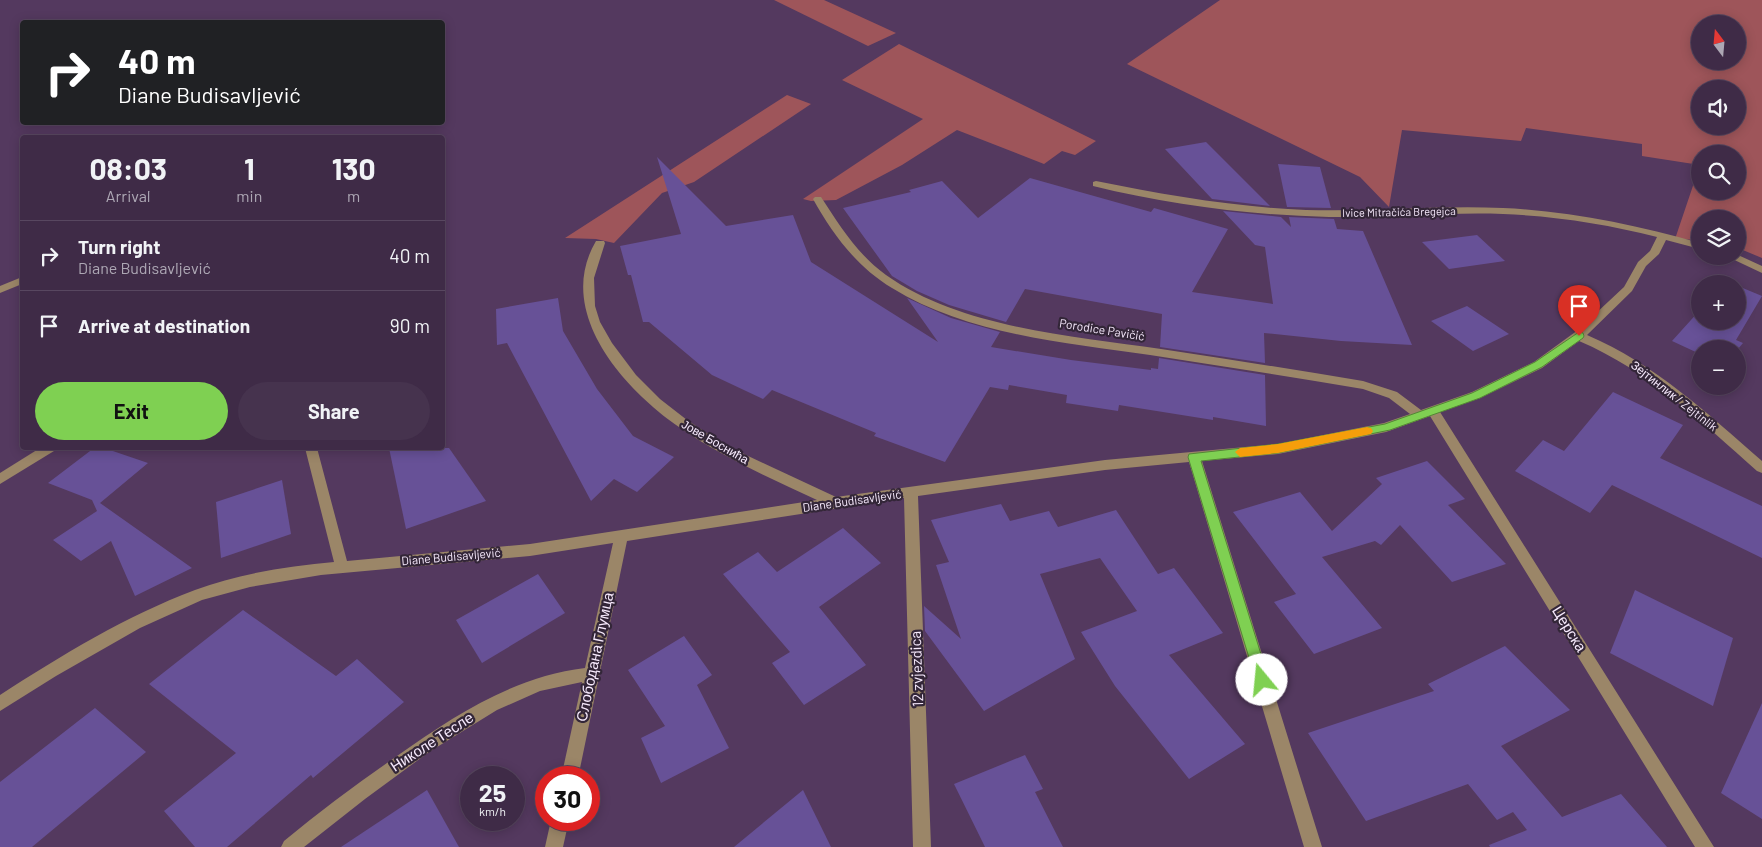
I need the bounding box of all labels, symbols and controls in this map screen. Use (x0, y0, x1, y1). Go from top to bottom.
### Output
north arrow (1691, 15, 1746, 70)
map controls (1691, 15, 1746, 395)
text: 40 m (118, 39, 195, 81)
icon: right (35, 40, 100, 105)
button: sound (1691, 80, 1746, 135)
text: Diane Budisavljević (118, 81, 301, 107)
button: search (1691, 145, 1746, 200)
text: 08:03 (89, 150, 167, 186)
text: 1 (244, 150, 255, 186)
text: 130 (332, 150, 376, 186)
text: Arrival (106, 186, 151, 205)
text: min (236, 186, 262, 205)
text: m (347, 186, 360, 205)
street label: Ivice Mitračića Bregejca (1342, 204, 1456, 219)
button: layers (1691, 210, 1746, 265)
text: Turn right (78, 235, 160, 258)
icon: right (35, 242, 63, 270)
text: 40 m (389, 244, 430, 267)
text: Diane Budisavljević (78, 258, 211, 277)
button: + (1691, 275, 1746, 330)
pin (1558, 285, 1600, 336)
icon: arrive (1565, 292, 1593, 320)
icon: arrive (35, 312, 63, 340)
text: Arrive at destination (78, 314, 250, 337)
text: 90 m (390, 314, 430, 337)
street label: Porodice Pavičić (1058, 315, 1146, 343)
button: − (1691, 340, 1746, 395)
street label: Зејтинлик / Zejtinlik (1628, 357, 1721, 434)
button: Exit (35, 382, 228, 440)
button: Share (238, 382, 430, 440)
street label: Јове Боснића (679, 416, 752, 466)
street label: Diane Budisavljević (802, 486, 902, 514)
street label: Diane Budisavljević (401, 545, 501, 567)
street label: Слободана Глумца (571, 590, 617, 723)
street label: Церска (1549, 602, 1591, 655)
street label: 12 zvjezdica (906, 631, 926, 707)
position arrow (1235, 653, 1287, 705)
street label: Николе Тесле (387, 708, 476, 775)
speed limit sign: 30 (535, 766, 600, 831)
text: 25 (479, 777, 506, 807)
text: km/h (479, 804, 506, 818)

